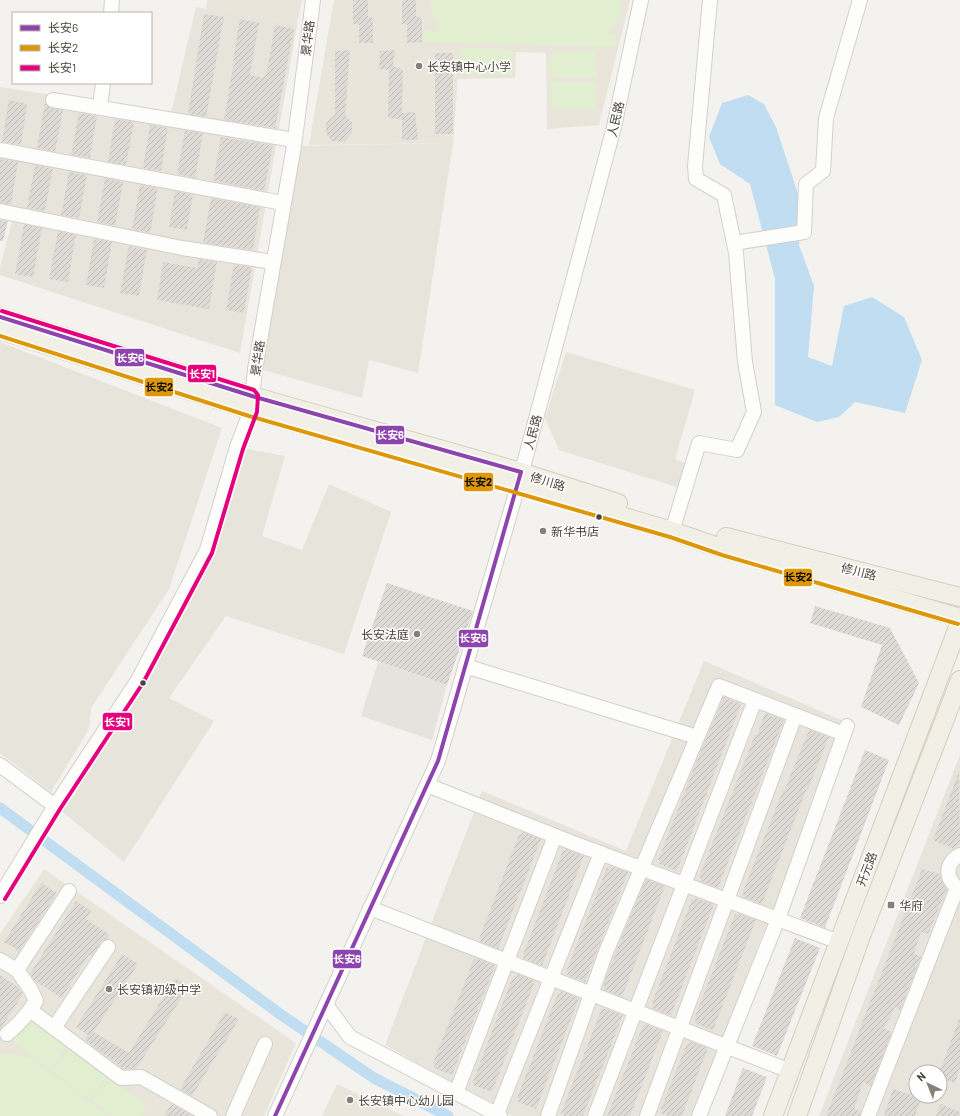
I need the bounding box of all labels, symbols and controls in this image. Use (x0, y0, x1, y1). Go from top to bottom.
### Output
legend (12, 12, 152, 84)
street label: 景华路 (298, 19, 316, 57)
text: 长安6 (48, 20, 78, 34)
text: 长安2 (48, 40, 78, 54)
place label: 长安镇中心小学 (427, 59, 511, 73)
text: 长安1 (48, 60, 76, 74)
marker: 长安镇中心小学 (414, 61, 424, 71)
street label: 人民路 (604, 100, 626, 138)
street label: 景华路 (248, 339, 266, 377)
line badge: 长安6 (114, 348, 145, 367)
text: 长安6 (116, 351, 144, 364)
line badge: 长安1 (187, 364, 217, 383)
text: 长安1 (189, 367, 215, 380)
line badge: 长安2 (144, 377, 174, 397)
text: 长安2 (145, 380, 173, 393)
street label: 人民路 (521, 413, 543, 451)
line badge: 长安6 (375, 425, 405, 445)
text: 长安6 (376, 428, 404, 441)
street label: 修川路 (529, 469, 567, 493)
line badge: 长安2 (463, 472, 494, 492)
text: 长安2 (464, 475, 492, 488)
unlabelled marker (594, 512, 604, 522)
place label: 新华书店 (551, 524, 599, 538)
marker: 新华书店 (538, 526, 548, 536)
street label: 修川路 (840, 560, 878, 582)
line badge: 长安2 (783, 568, 813, 587)
text: 长安2 (784, 570, 812, 583)
place label: 长安法庭 (361, 627, 409, 641)
marker: 长安法庭 (412, 629, 422, 639)
line badge: 长安6 (458, 629, 489, 648)
text: 长安6 (459, 631, 487, 644)
unlabelled marker (138, 678, 148, 688)
line badge: 长安1 (102, 712, 133, 731)
text: 长安1 (104, 715, 130, 728)
street label: 开元路 (853, 850, 879, 888)
place label: 华府 (899, 898, 923, 912)
marker: 华府 (886, 900, 896, 910)
line badge: 长安6 (332, 949, 362, 969)
text: 长安6 (333, 952, 361, 965)
place label: 长安镇初级中学 (117, 982, 201, 996)
marker: 长安镇初级中学 (104, 984, 114, 994)
north arrow (908, 1064, 948, 1104)
text: N (914, 1069, 928, 1084)
place label: 长安镇中心幼儿园 (358, 1093, 454, 1107)
marker: 长安镇中心幼儿园 (345, 1095, 355, 1105)

